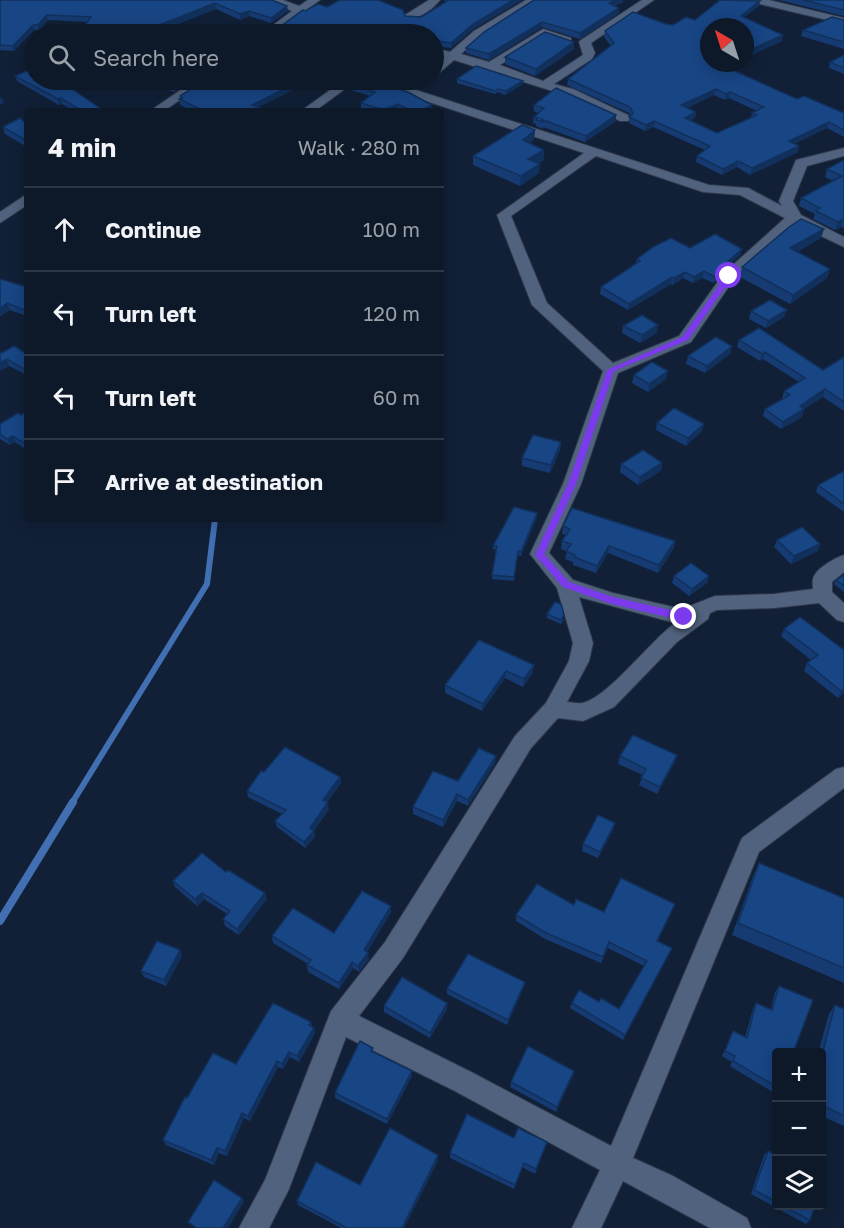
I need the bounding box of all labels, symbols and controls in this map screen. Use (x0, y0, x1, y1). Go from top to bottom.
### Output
north arrow (700, 18, 754, 72)
search box (24, 24, 444, 90)
icon: search (45, 41, 78, 74)
text: Search here (93, 44, 219, 71)
text: 4 min (48, 132, 116, 163)
text: Walk · 280 m (298, 135, 420, 159)
icon: ahead (48, 213, 81, 246)
text: Continue (105, 216, 201, 243)
text: 100 m (363, 217, 420, 241)
route start (715, 262, 741, 288)
icon: left (48, 297, 81, 330)
text: Turn left (105, 300, 196, 327)
text: 120 m (364, 301, 420, 325)
icon: left (48, 381, 81, 414)
text: Turn left (105, 384, 196, 411)
text: 60 m (373, 385, 420, 409)
icon: arrive (48, 465, 81, 498)
text: Arrive at destination (105, 468, 323, 495)
route end (670, 603, 696, 629)
map controls (772, 1048, 826, 1210)
button: + (772, 1048, 826, 1102)
button: − (772, 1102, 826, 1156)
button: layers (772, 1156, 826, 1210)

